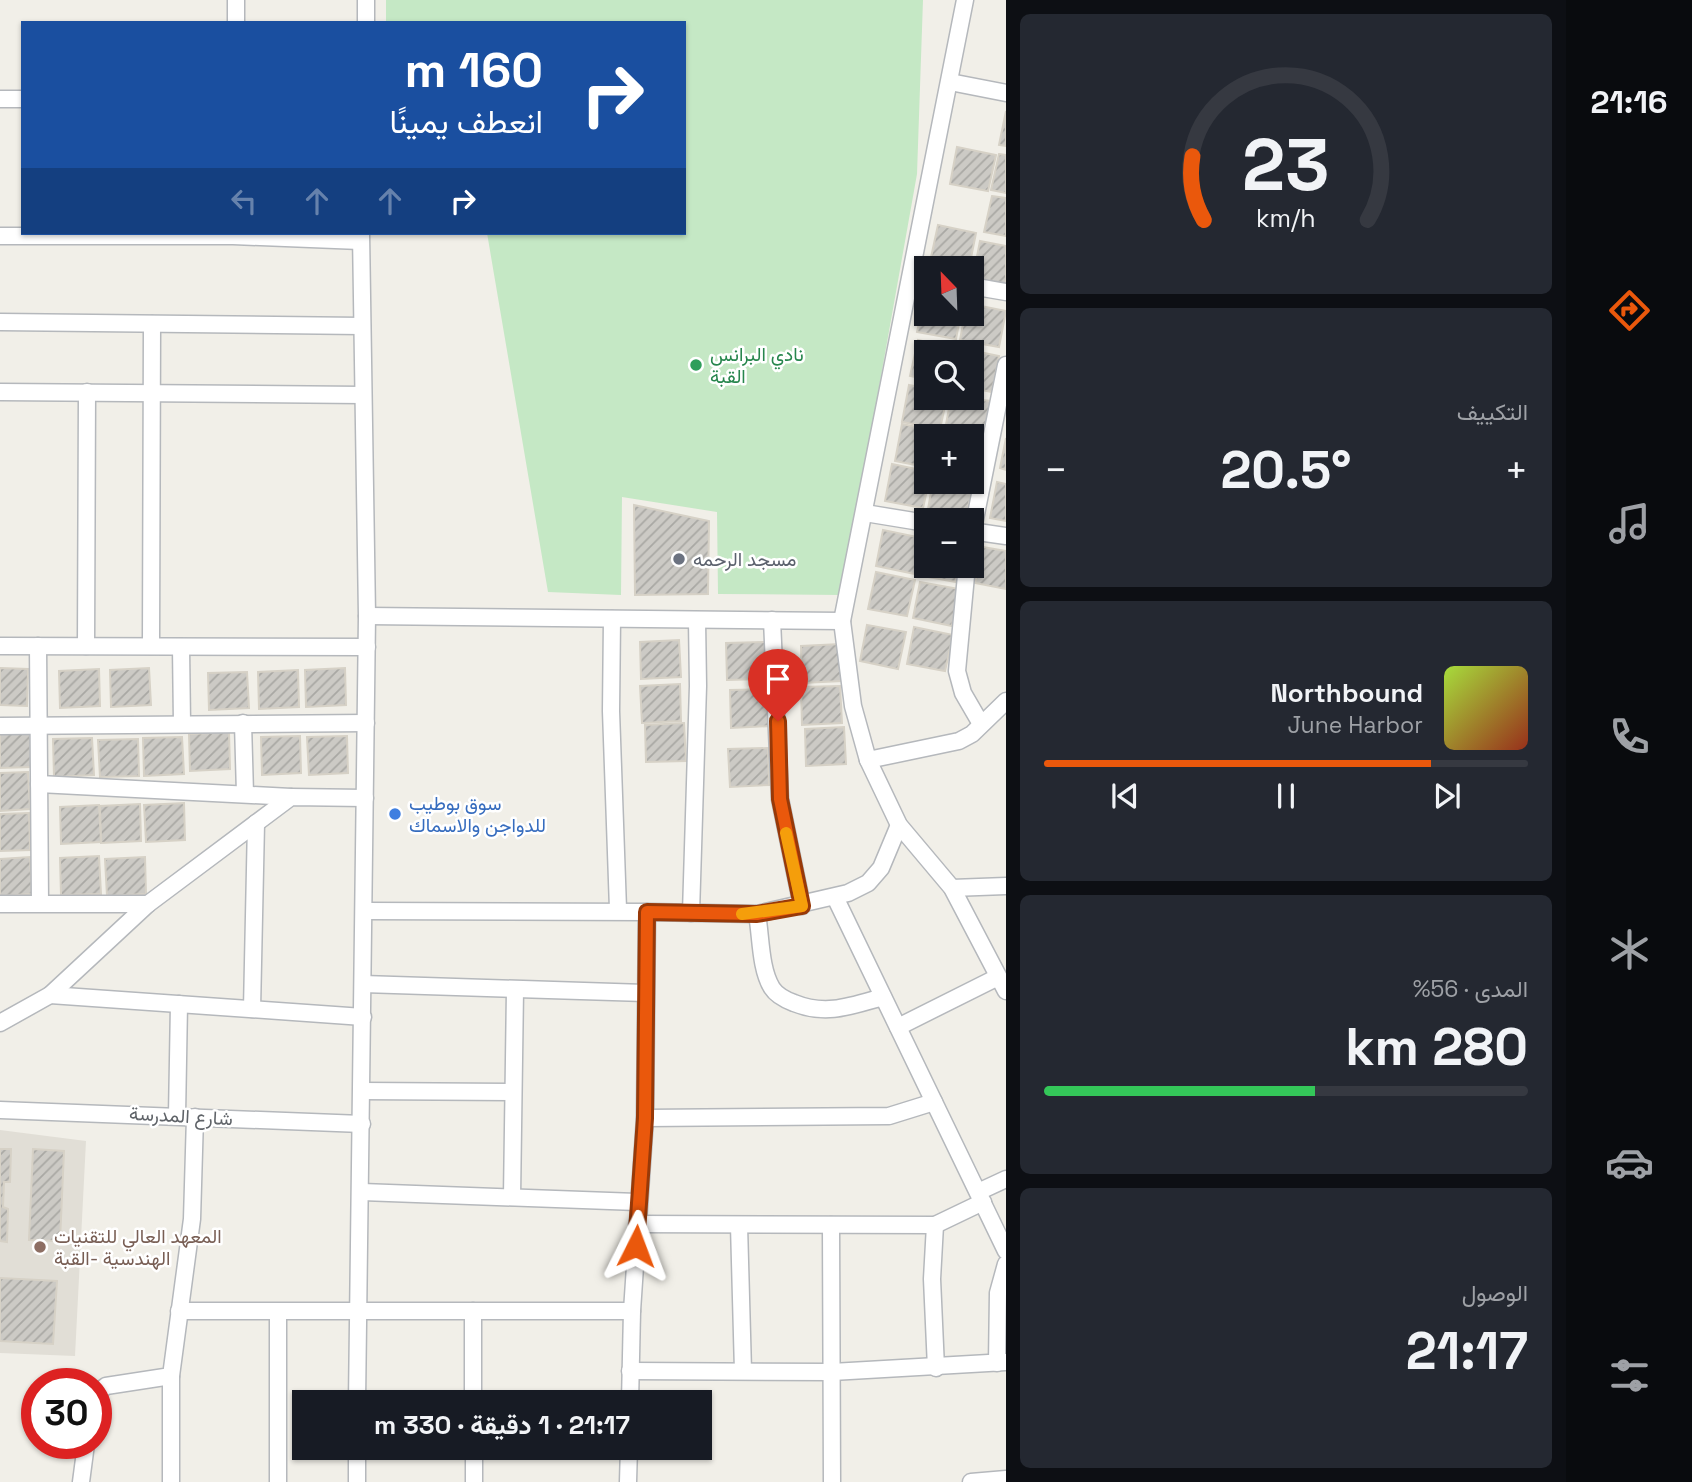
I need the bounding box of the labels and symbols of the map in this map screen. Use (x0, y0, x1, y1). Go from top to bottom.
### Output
north arrow (914, 256, 984, 326)
place label: نادي البرانس القبة (710, 342, 804, 389)
marker: نادي البرانس القبة (688, 357, 704, 373)
place label: مسجد الرحمه (693, 547, 796, 572)
marker: مسجد الرحمه (671, 551, 687, 567)
pin (748, 649, 808, 721)
place label: سوق بوطيب للدواجن والاسماك (409, 791, 546, 838)
marker: سوق بوطيب للدواجن والاسماك (387, 806, 403, 822)
street label: شارع المدرسة (129, 1101, 234, 1131)
position arrow (599, 1209, 673, 1283)
place label: المعهد العالي للتقنيات الهندسية -القبة (54, 1224, 222, 1271)
marker: المعهد العالي للتقنيات الهندسية -القبة (32, 1239, 48, 1255)
speed limit sign: 30 (21, 1368, 112, 1459)

